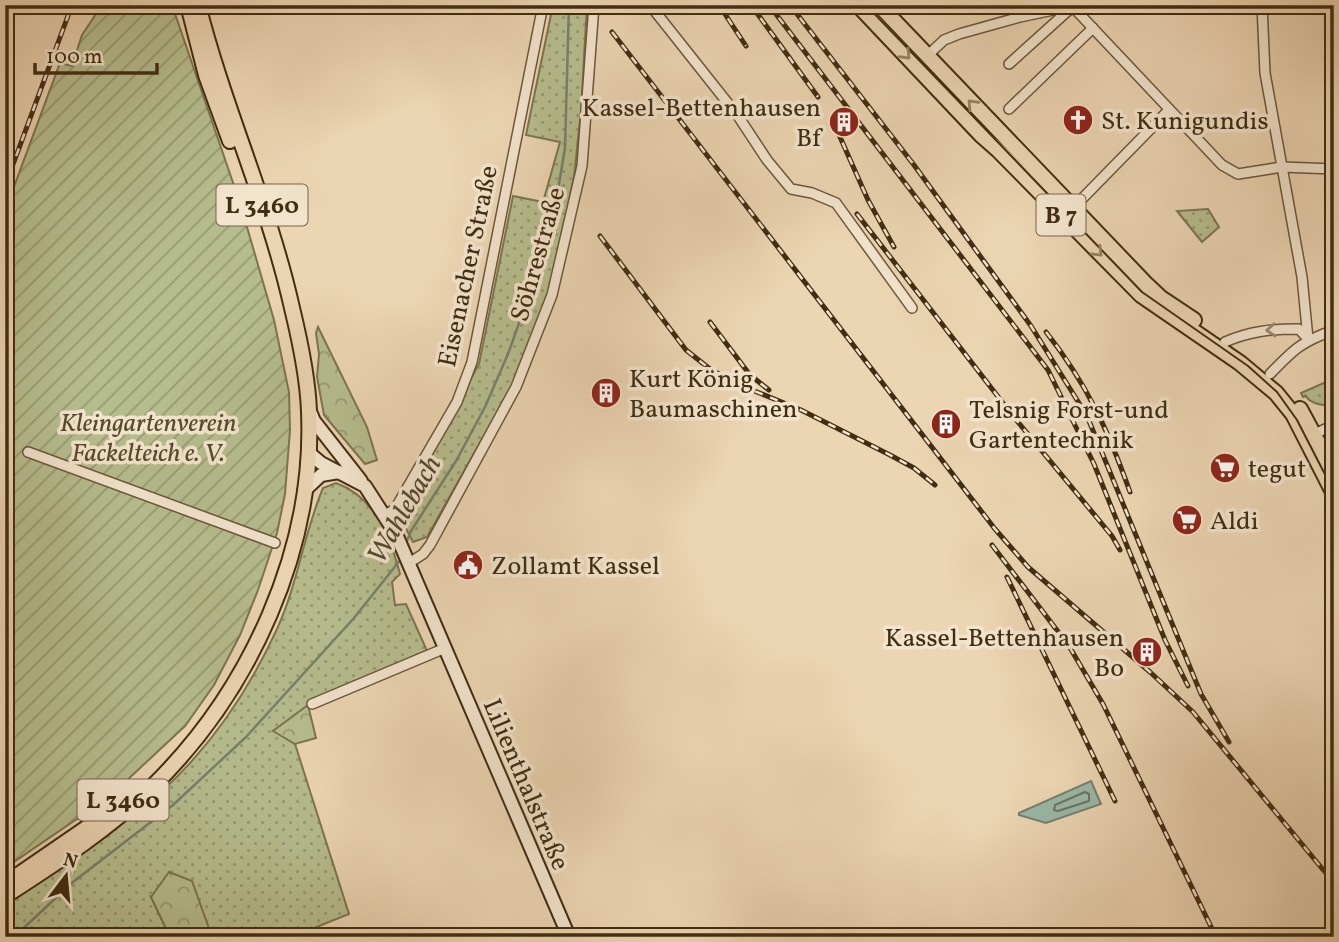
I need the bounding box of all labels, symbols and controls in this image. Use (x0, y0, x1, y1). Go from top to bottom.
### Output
scale bar (35, 32, 158, 76)
text: 100 m (46, 43, 103, 72)
one-way arrow (897, 46, 910, 59)
place label: Kassel-Bettenhausen Bf (582, 91, 823, 157)
one-way arrow (968, 99, 981, 112)
church icon: St. Kunigundis (1061, 103, 1095, 137)
place label: St. Kunigundis (1101, 104, 1269, 140)
building icon: Kassel-Bettenhausen Bf (827, 105, 861, 139)
street label: Eisenacher Straße (430, 162, 508, 371)
street label: Söhrestraße (503, 183, 575, 326)
road number: L 3460 (216, 184, 308, 226)
road number: B 7 (1036, 195, 1086, 236)
one-way arrow (1090, 244, 1103, 257)
one-way arrow (1265, 322, 1276, 337)
place label: Kurt König Baumaschinen (629, 362, 798, 428)
building icon: Kurt König Baumaschinen (589, 376, 623, 410)
place label: Telsnig Forst-und Gartentechnik (969, 393, 1169, 459)
park label: Kleingartenverein Fackelteich e. V. (60, 406, 236, 472)
building icon: Telsnig Forst-und Gartentechnik (929, 407, 963, 441)
water label: Wahlebach (359, 449, 452, 572)
supermarket icon: tegut (1208, 451, 1242, 485)
place label: tegut (1248, 452, 1306, 488)
supermarket icon: Aldi (1170, 503, 1204, 537)
place label: Aldi (1210, 504, 1259, 540)
public building icon: Zollamt Kassel (451, 548, 485, 582)
place label: Zollamt Kassel (491, 549, 660, 585)
place label: Kassel-Bettenhausen Bo (885, 621, 1124, 687)
building icon: Kassel-Bettenhausen Bo (1130, 635, 1164, 669)
street label: Lilienthalstraße (473, 693, 578, 876)
road number: L 3460 (78, 780, 168, 820)
north arrow (32, 841, 102, 911)
text: N (60, 847, 81, 876)

